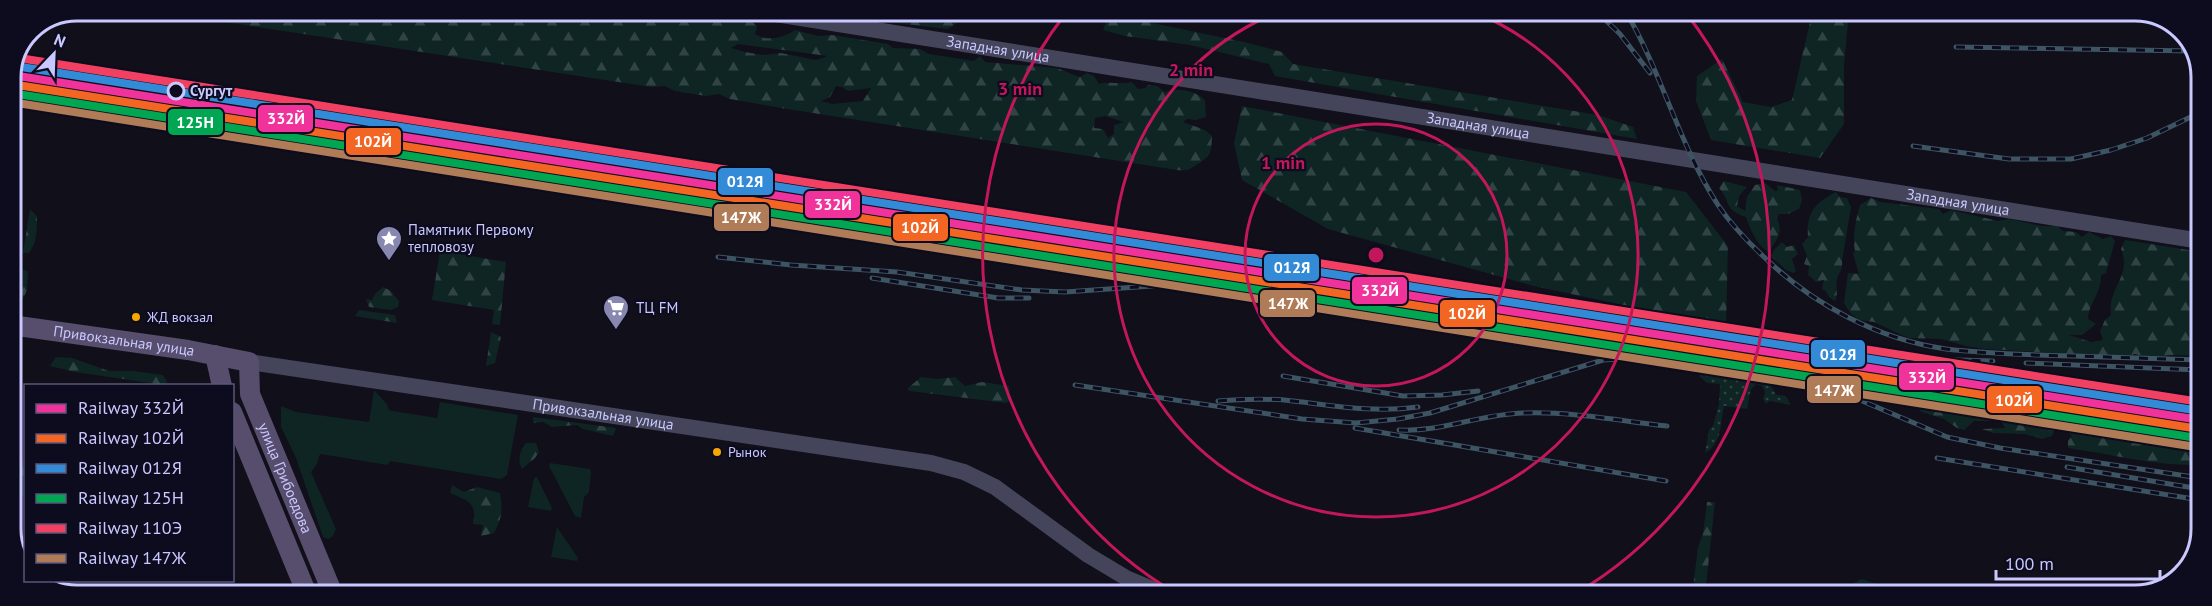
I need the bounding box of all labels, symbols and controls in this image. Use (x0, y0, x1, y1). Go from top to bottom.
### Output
north arrow (24, 24, 84, 84)
text: N (51, 29, 69, 51)
street label: Западная улица (945, 31, 1051, 66)
text: 2 min (1169, 58, 1213, 81)
text: 3 min (998, 77, 1042, 100)
place label: Сургут (190, 81, 233, 100)
marker: Сургут (167, 82, 185, 100)
line badge: 332Й (257, 104, 314, 133)
line badge: 125Н (167, 108, 224, 136)
text: 332Й (267, 108, 305, 128)
street label: Западная улица (1425, 108, 1531, 143)
text: 125Н (176, 112, 214, 132)
line badge: 102Й (345, 127, 402, 156)
text: 102Й (354, 131, 392, 151)
text: 1 min (1261, 151, 1305, 174)
line badge: 012Я (717, 167, 774, 196)
text: 012Я (727, 171, 763, 191)
street label: Западная улица (1905, 184, 2011, 219)
line badge: 332Й (804, 190, 861, 219)
text: 332Й (814, 194, 852, 214)
line badge: 147Ж (713, 203, 770, 232)
text: 147Ж (721, 207, 762, 227)
line badge: 102Й (892, 213, 949, 242)
text: 102Й (901, 217, 939, 237)
place label: Памятник Первому тепловозу (408, 220, 533, 256)
place icon: Памятник Первому тепловозу (374, 224, 404, 262)
centre of rings (1366, 245, 1386, 265)
line badge: 012Я (1263, 253, 1320, 282)
text: 012Я (1274, 257, 1310, 277)
line badge: 332Й (1351, 276, 1408, 305)
text: 332Й (1361, 280, 1399, 300)
line badge: 147Ж (1259, 289, 1316, 318)
supermarket icon: ТЦ FM (601, 293, 631, 331)
text: 147Ж (1268, 293, 1309, 313)
place label: ТЦ FM (636, 298, 678, 317)
line badge: 102Й (1439, 299, 1496, 328)
text: 102Й (1448, 303, 1486, 323)
place label: ЖД вокзал (146, 308, 213, 326)
marker: ЖД вокзал (130, 311, 142, 323)
street label: Привокзальная улица (52, 321, 196, 360)
line badge: 012Я (1810, 339, 1866, 368)
text: 012Я (1820, 344, 1856, 364)
line badge: 332Й (1898, 362, 1955, 391)
text: 332Й (1908, 367, 1946, 387)
line badge: 147Ж (1806, 375, 1862, 404)
text: 147Ж (1814, 380, 1855, 400)
legend (24, 384, 234, 582)
line badge: 102Й (1986, 385, 2043, 414)
text: 102Й (1995, 390, 2033, 410)
street label: Привокзальная улица (531, 394, 675, 434)
text: Railway 332Й (78, 396, 184, 419)
street label: улица Грибоедова (254, 420, 317, 536)
text: Railway 102Й (78, 426, 184, 449)
place label: Рынок (728, 443, 767, 461)
marker: Рынок (711, 446, 723, 458)
text: Railway 012Я (78, 456, 182, 479)
text: Railway 125Н (78, 486, 184, 509)
text: Railway 110Э (78, 516, 182, 539)
scale bar (1996, 543, 2160, 581)
text: Railway 147Ж (78, 546, 187, 569)
text: 100 m (2005, 552, 2054, 575)

